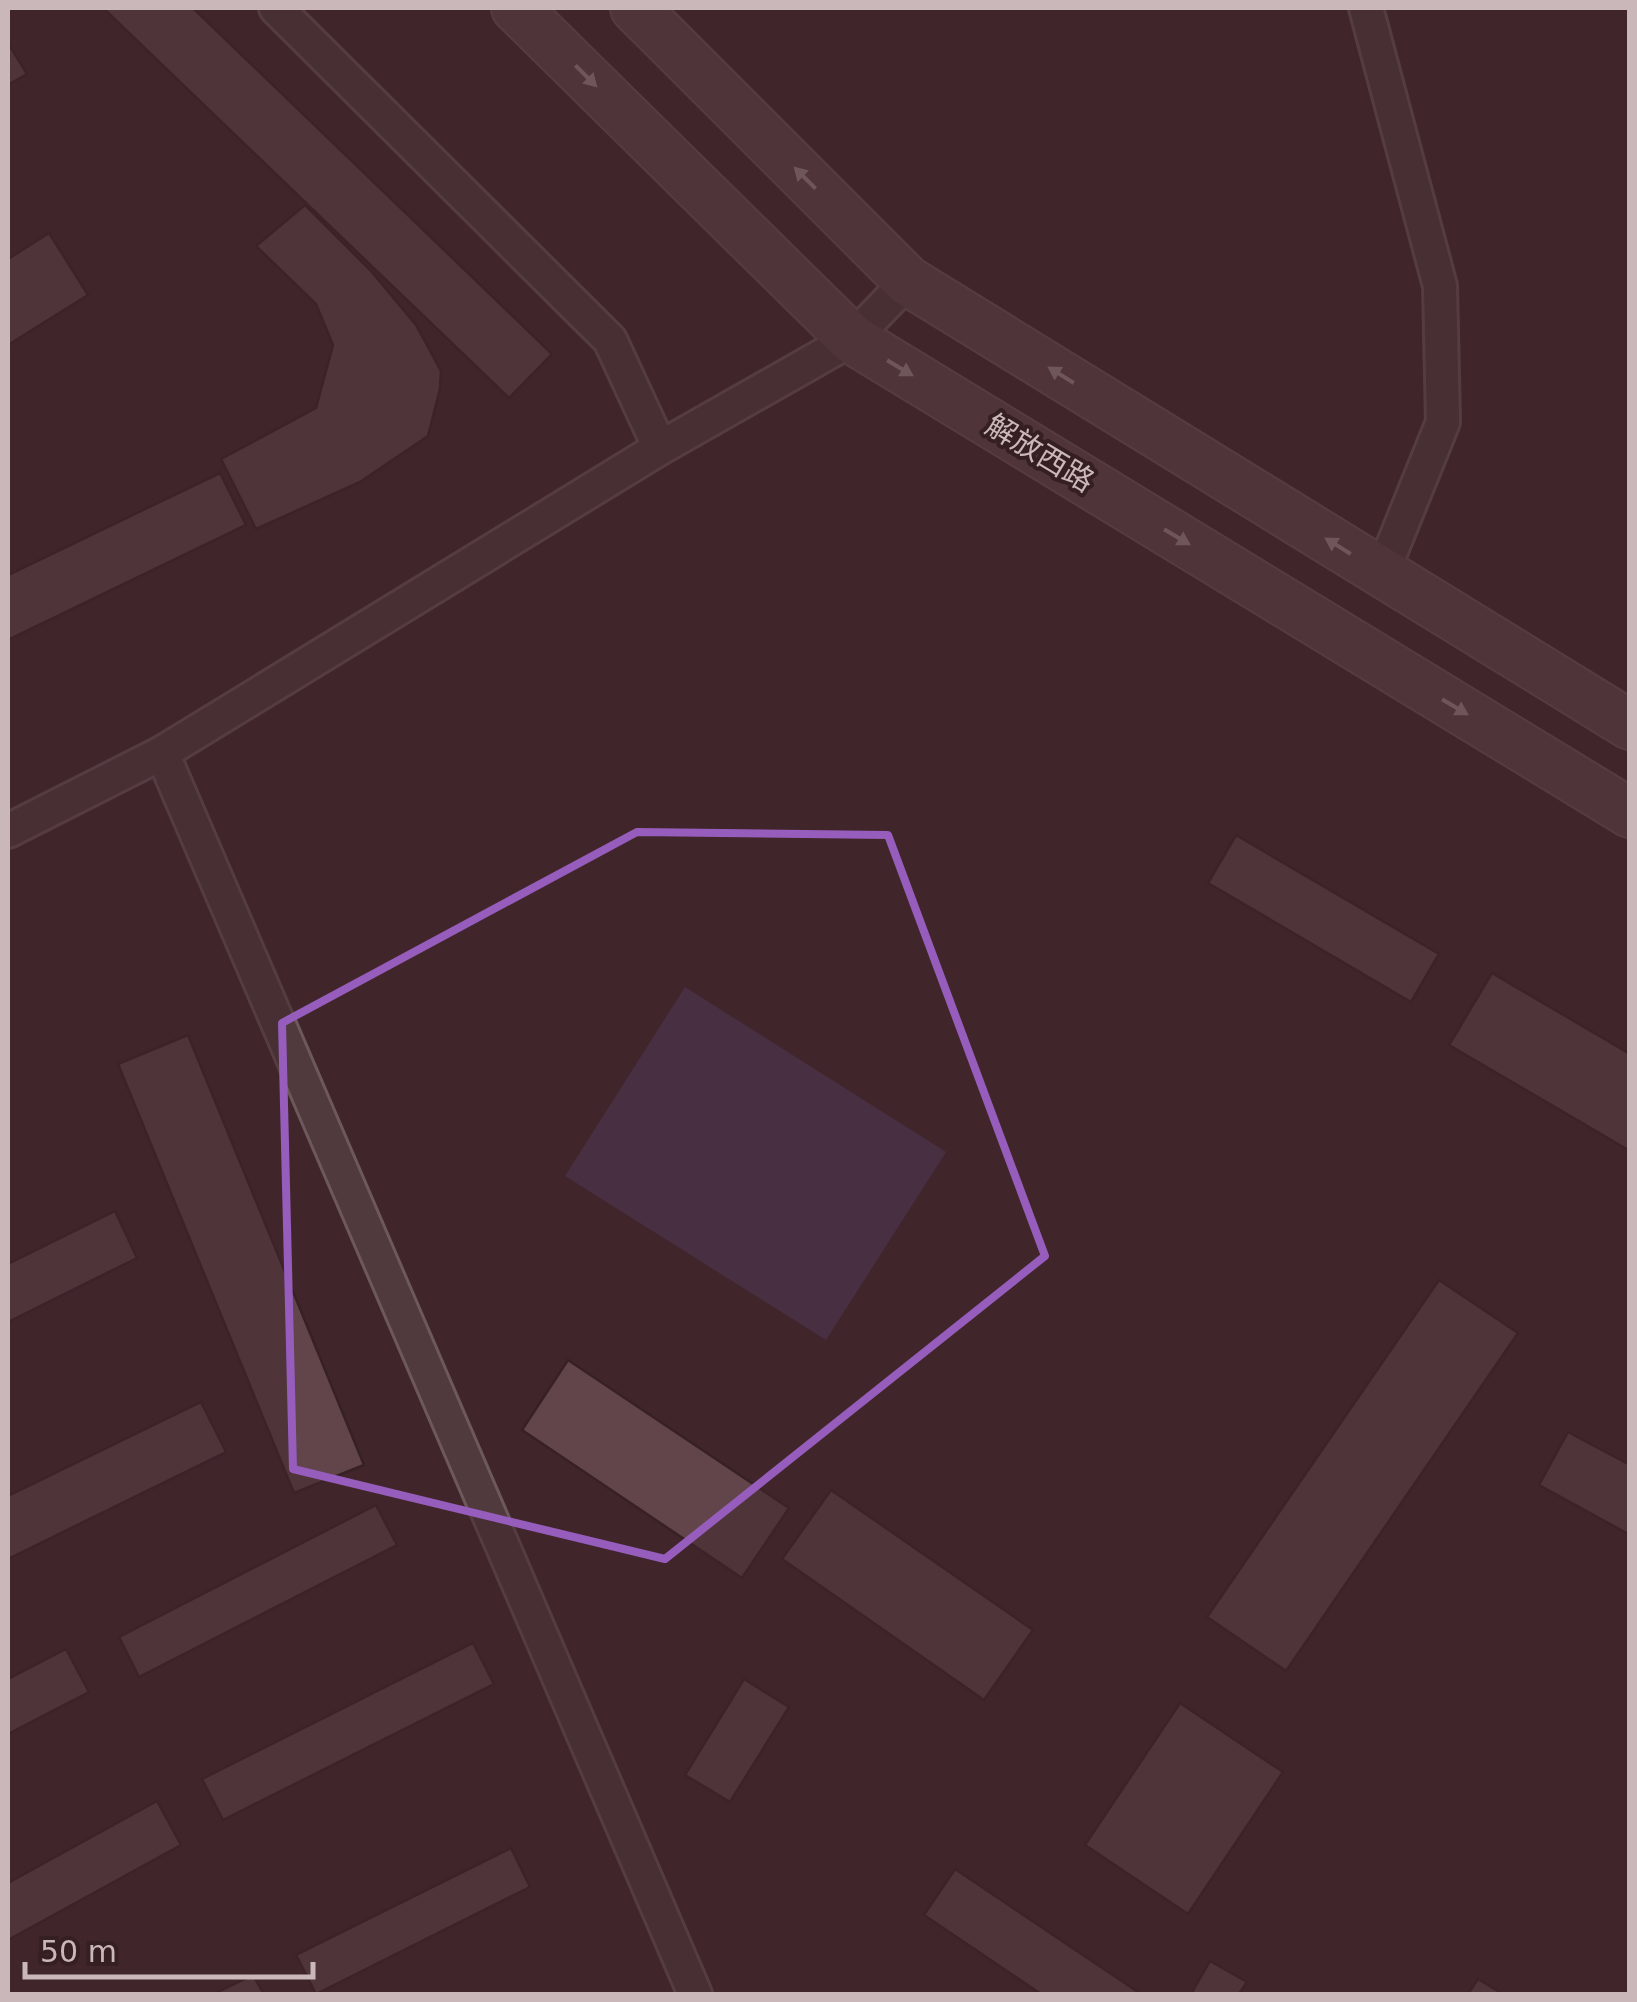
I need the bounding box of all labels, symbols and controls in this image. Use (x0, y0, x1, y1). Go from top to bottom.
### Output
one-way arrow (573, 64, 597, 87)
one-way arrow (794, 167, 818, 191)
one-way arrow (886, 359, 914, 376)
one-way arrow (1047, 367, 1075, 385)
street label: 解放西路 (980, 407, 1100, 499)
one-way arrow (1163, 528, 1191, 545)
one-way arrow (1324, 537, 1352, 555)
one-way arrow (1441, 697, 1469, 715)
scale bar (25, 1917, 312, 1979)
text: 50 m (40, 1934, 117, 1969)

